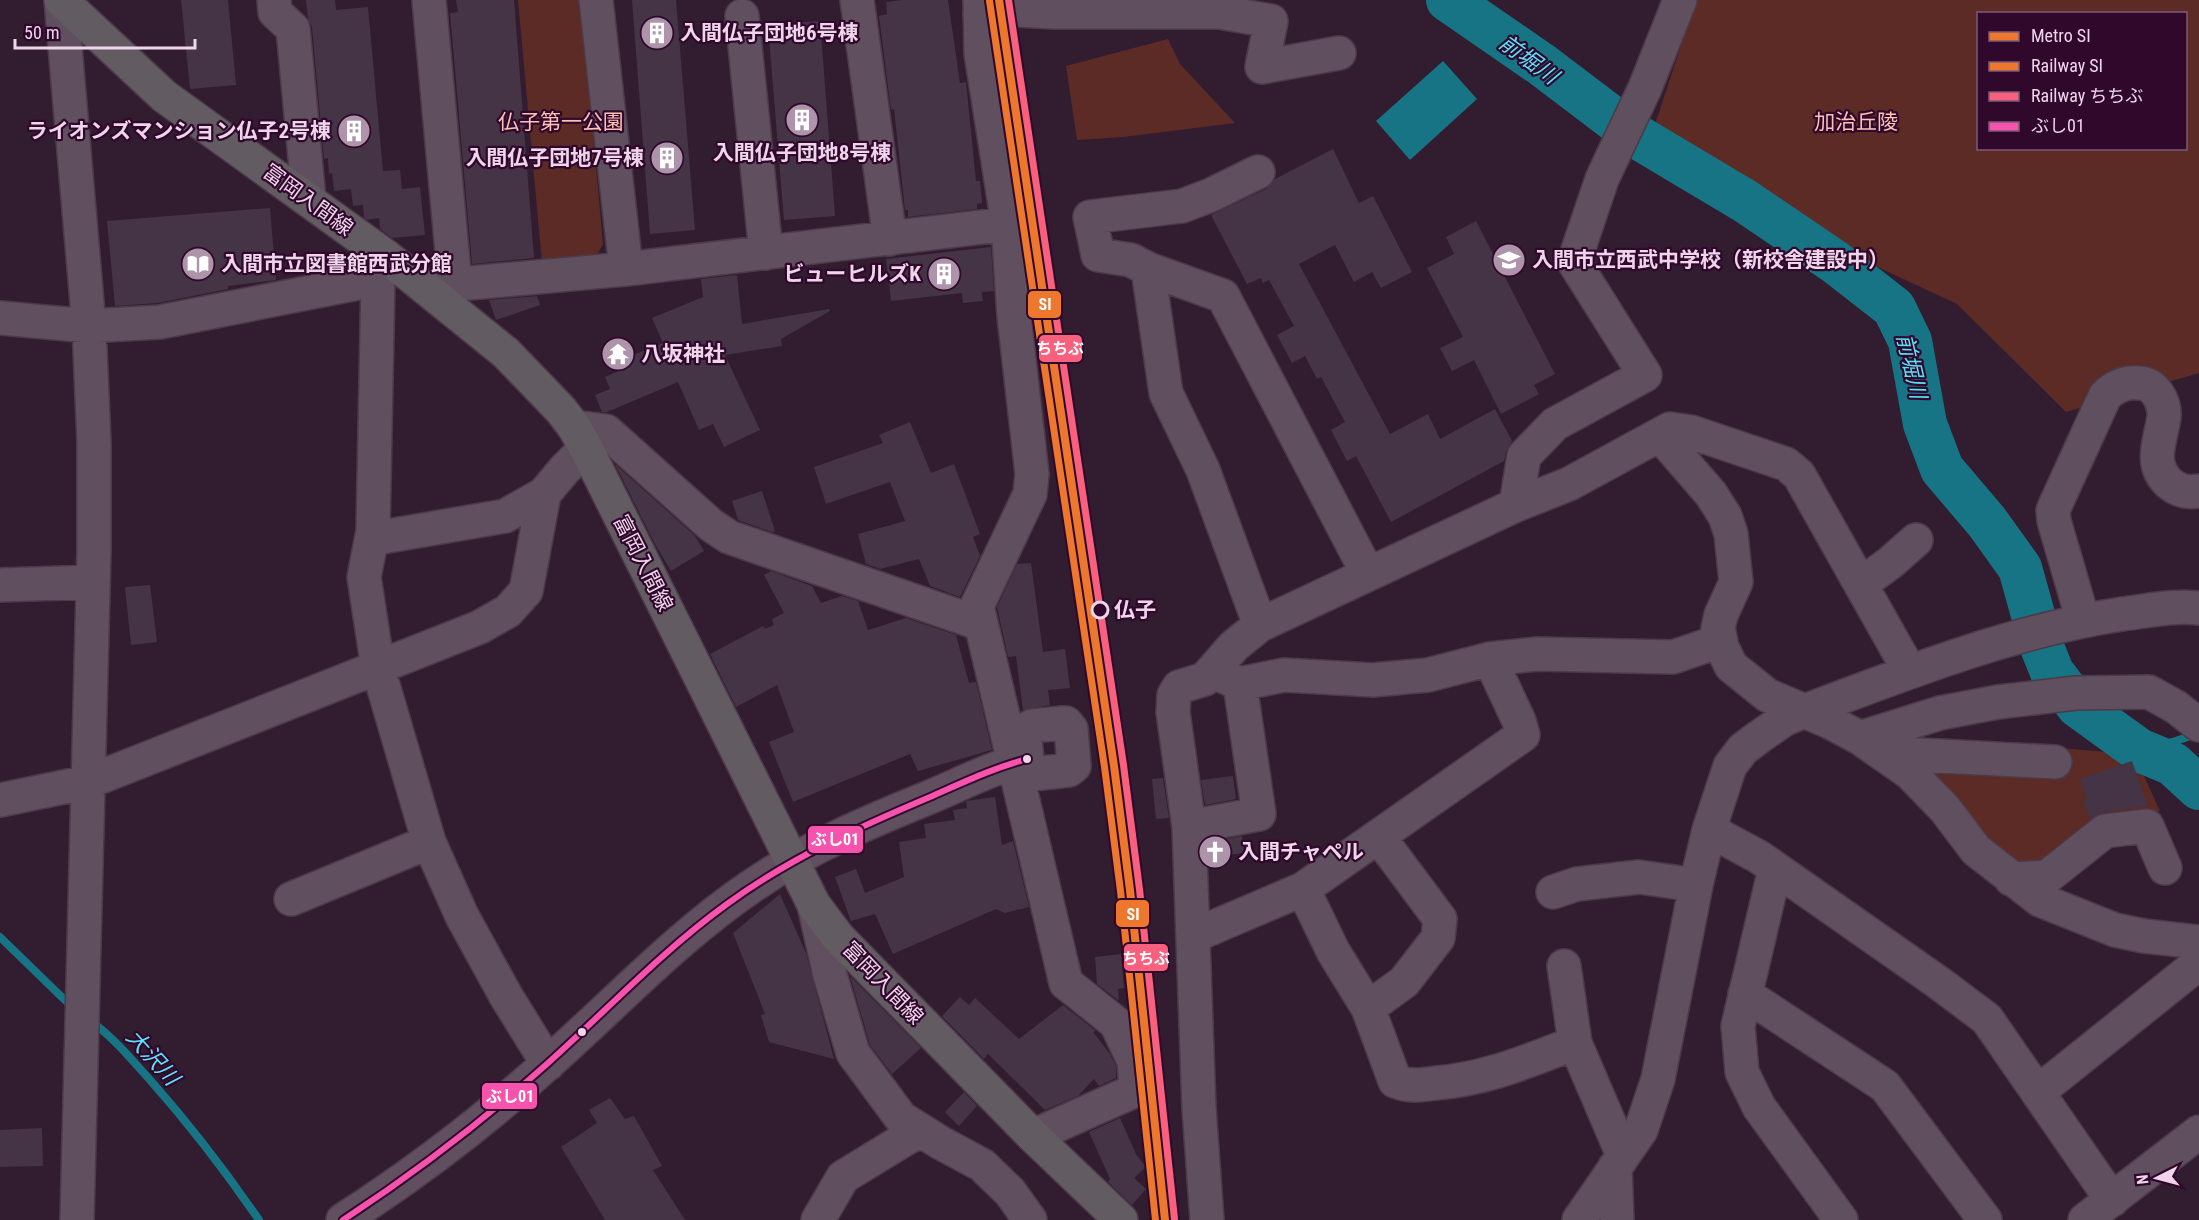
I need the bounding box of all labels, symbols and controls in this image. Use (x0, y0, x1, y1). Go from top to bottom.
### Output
scale bar (15, 12, 195, 50)
legend (1977, 12, 2187, 150)
building icon: 入間仏子団地6号棟 (639, 15, 675, 51)
place label: 入間仏子団地6号棟 (680, 21, 859, 45)
text: 50 m (24, 22, 59, 43)
text: Metro SI (2031, 25, 2091, 46)
water label: 前堀川 (1495, 30, 1564, 90)
text: Railway SI (2031, 55, 2103, 76)
text: Railway ちちぶ (2031, 85, 2143, 106)
building icon: 入間仏子団地8号棟 (784, 102, 820, 138)
park label: 仏子第一公園 (498, 110, 624, 134)
park label: 加治丘陵 (1814, 110, 1898, 134)
building icon: ライオンズマンション仏子2号棟 (336, 113, 372, 149)
text: ぶし01 (2031, 115, 2085, 136)
place label: ライオンズマンション仏子2号棟 (27, 119, 331, 143)
building icon: 入間仏子団地7号棟 (649, 140, 685, 176)
place label: 入間仏子団地8号棟 (713, 141, 891, 165)
place label: 入間仏子団地7号棟 (465, 146, 644, 170)
street label: 富岡入間線 (258, 159, 358, 241)
school or university icon: 入間市立西武中学校（新校舎建設中） (1491, 242, 1527, 278)
library icon: 入間市立図書館西武分館 (180, 246, 216, 282)
place label: 入間市立西武中学校（新校舎建設中） (1532, 248, 1889, 272)
place label: 入間市立図書館西武分館 (221, 252, 452, 276)
building icon: ビューヒルズK (926, 256, 962, 292)
place label: ビューヒルズK (783, 262, 921, 286)
line badge: SI (1027, 290, 1062, 319)
text: SI (1039, 295, 1051, 314)
water label: 前堀川 (1892, 331, 1932, 403)
line badge: ちちぶ (1038, 334, 1083, 363)
temple icon: 八坂神社 (600, 336, 636, 372)
text: ちちぶ (1036, 339, 1084, 358)
place label: 八坂神社 (641, 342, 725, 366)
street label: 富岡入間線 (608, 511, 678, 615)
place label: 仏子 (1114, 598, 1156, 622)
marker: 仏子 (1091, 601, 1109, 619)
unlabelled marker (1021, 753, 1033, 765)
line badge: ぶし01 (807, 825, 864, 854)
text: ぶし01 (811, 830, 859, 849)
church icon: 入間チャペル (1197, 834, 1233, 870)
place label: 入間チャペル (1238, 840, 1364, 864)
line badge: SI (1115, 899, 1150, 928)
text: SI (1127, 905, 1139, 924)
street label: 富岡入間線 (838, 937, 928, 1029)
line badge: ちちぶ (1123, 943, 1169, 972)
text: ちちぶ (1122, 949, 1170, 968)
water label: 大沢川 (121, 1024, 185, 1092)
unlabelled marker (576, 1026, 588, 1038)
line badge: ぶし01 (481, 1082, 538, 1110)
text: ぶし01 (486, 1087, 534, 1106)
north arrow (2127, 1148, 2187, 1208)
text: N (2133, 1174, 2153, 1185)

